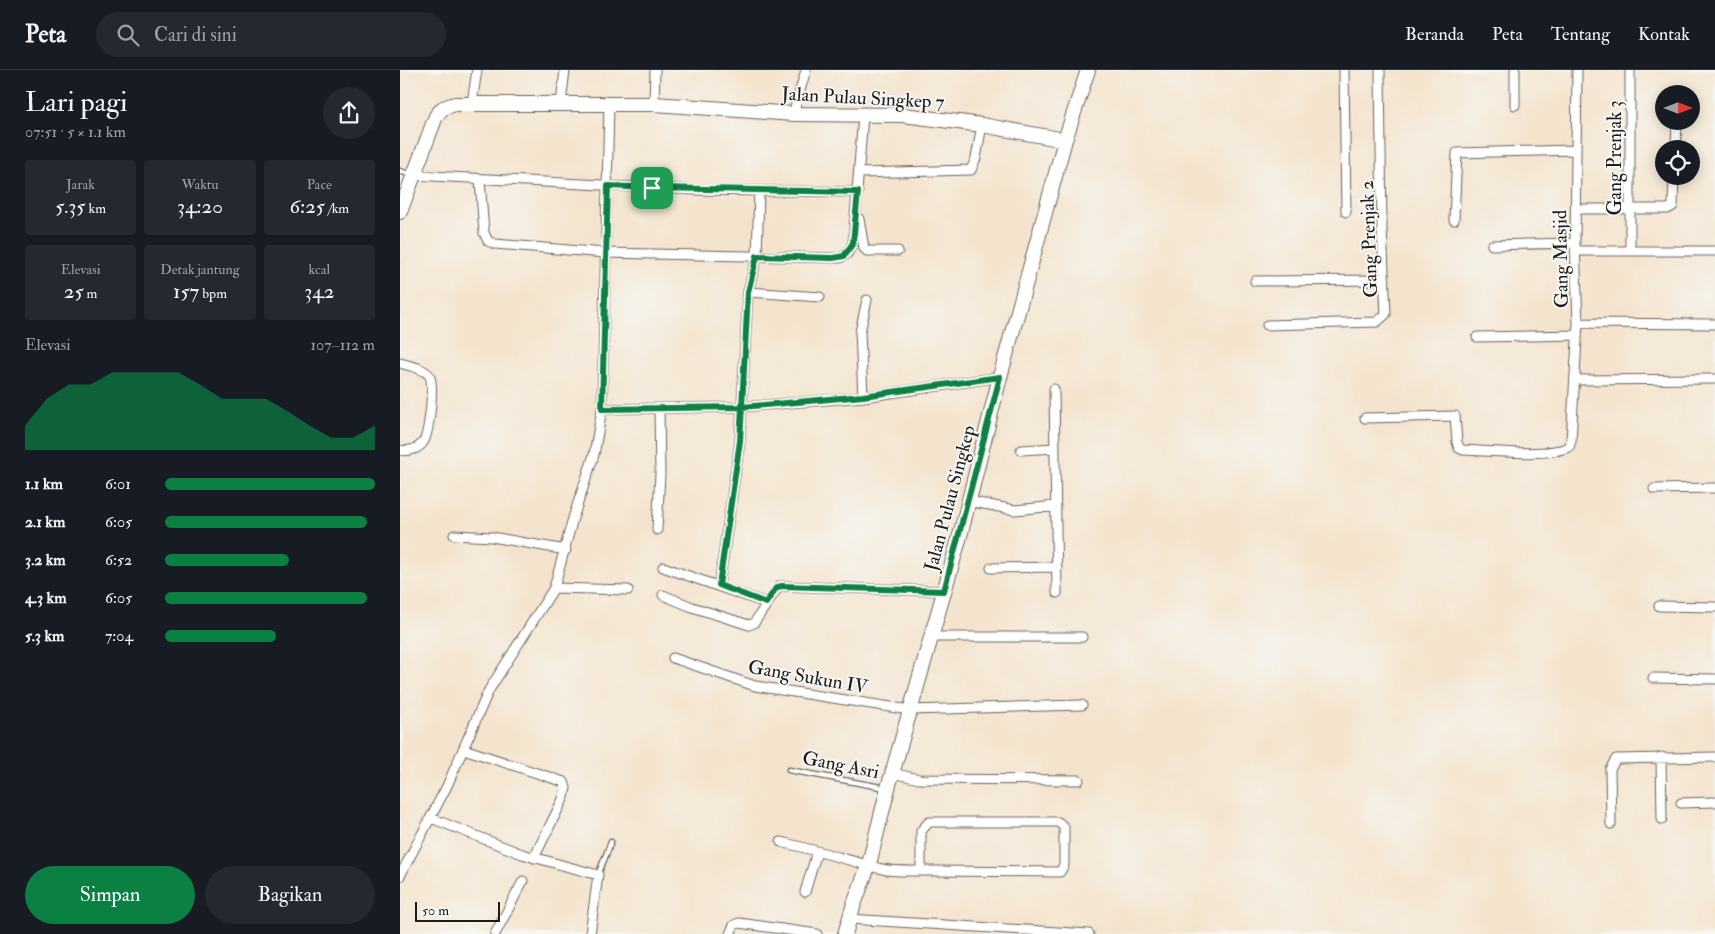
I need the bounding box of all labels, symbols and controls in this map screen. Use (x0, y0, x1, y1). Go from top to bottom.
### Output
search box (96, 12, 446, 57)
text: Peta (25, 19, 66, 50)
icon: search (114, 21, 142, 49)
text: Cari di sini (154, 23, 237, 47)
text: Beranda (1405, 23, 1464, 46)
text: Peta (1492, 23, 1523, 46)
text: Tentang (1551, 23, 1610, 46)
text: Kontak (1638, 23, 1690, 46)
street label: Jalan Pulau Singkep 7 (780, 82, 945, 115)
text: Lari pagi (25, 85, 127, 120)
north arrow (1655, 85, 1700, 130)
map controls (1655, 85, 1700, 185)
button: share (323, 87, 375, 139)
street label: Gang Prenjak 3 (1603, 100, 1627, 216)
text: 07:51 · 5 × 1.1 km (25, 122, 126, 142)
button: locate (1655, 140, 1700, 185)
pin (631, 167, 673, 209)
icon: arrive (638, 174, 666, 202)
text: Jarak (66, 176, 95, 193)
text: Waktu (181, 176, 219, 193)
text: Pace (307, 176, 332, 193)
street label: Gang Prenjak 2 (1355, 180, 1383, 298)
text: 5.35 (55, 193, 86, 220)
text: 34:20 (177, 193, 223, 220)
text: 6:25 (289, 193, 325, 220)
text: km (86, 200, 106, 217)
text: /km (325, 200, 349, 217)
street label: Gang Masjid (1548, 209, 1574, 308)
text: Elevasi (61, 261, 101, 278)
text: Detak jantung (160, 261, 240, 278)
text: kcal (309, 261, 330, 278)
text: 25 (64, 278, 84, 305)
text: 157 (173, 278, 199, 305)
text: 342 (304, 278, 334, 305)
text: m (84, 285, 97, 302)
text: bpm (199, 285, 227, 302)
text: Elevasi (25, 335, 70, 355)
text: 107–112 m (310, 335, 375, 355)
street label: Jalan Pulau Singkep (919, 423, 982, 575)
text: 1.1 km (25, 474, 63, 494)
text: 6:01 (105, 474, 131, 494)
text: 2.1 km (25, 512, 65, 532)
text: 6:05 (105, 512, 132, 532)
text: 3.2 km (25, 550, 66, 570)
text: 6:52 (105, 550, 132, 570)
text: 4.3 km (25, 588, 67, 608)
text: 6:05 (105, 588, 132, 608)
text: 5.3 km (25, 626, 64, 646)
text: 7:04 (105, 626, 133, 646)
street label: Gang Sukun IV (746, 655, 870, 699)
street label: Gang Asri (800, 746, 881, 784)
button: Simpan (25, 866, 195, 924)
button: Bagikan (205, 866, 375, 924)
scale bar (415, 899, 500, 922)
text: 50 m (422, 902, 449, 919)

